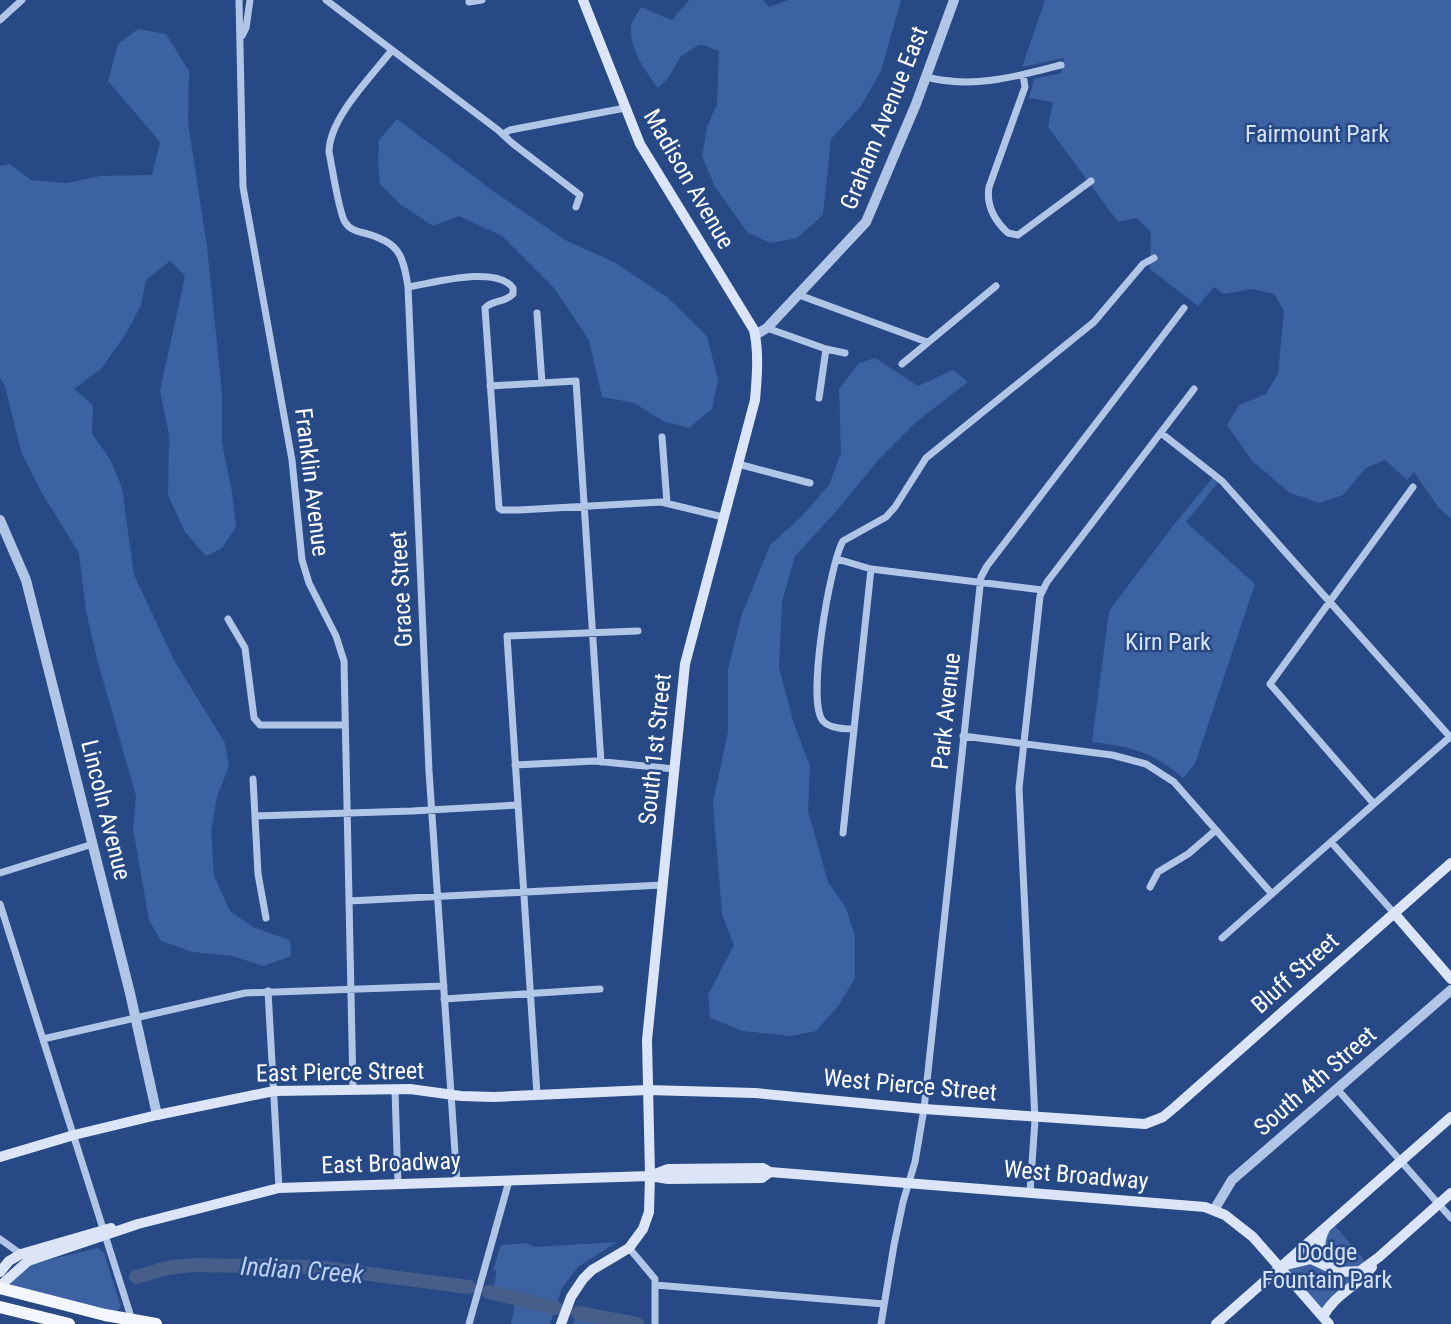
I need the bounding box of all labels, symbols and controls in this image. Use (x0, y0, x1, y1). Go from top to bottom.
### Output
street label: Graham Avenue East (834, 22, 934, 214)
street label: Madison Avenue (638, 104, 740, 254)
park label: Fairmount Park (1245, 120, 1389, 148)
street label: Franklin Avenue (289, 406, 335, 558)
street label: Grace Street (384, 530, 418, 648)
park label: Kirn Park (1125, 628, 1211, 656)
street label: Park Avenue (926, 651, 966, 771)
street label: South 1st Street (633, 672, 677, 826)
street label: Lincoln Avenue (75, 737, 137, 883)
street label: Bluff Street (1246, 927, 1344, 1019)
street label: South 4th Street (1248, 1020, 1382, 1142)
street label: East Pierce Street (256, 1057, 424, 1087)
street label: West Pierce Street (822, 1063, 998, 1107)
street label: East Broadway (321, 1147, 461, 1179)
street label: West Broadway (1002, 1155, 1150, 1195)
park label: Dodge Fountain Park (1262, 1238, 1392, 1294)
water label: Indian Creek (239, 1251, 365, 1289)

